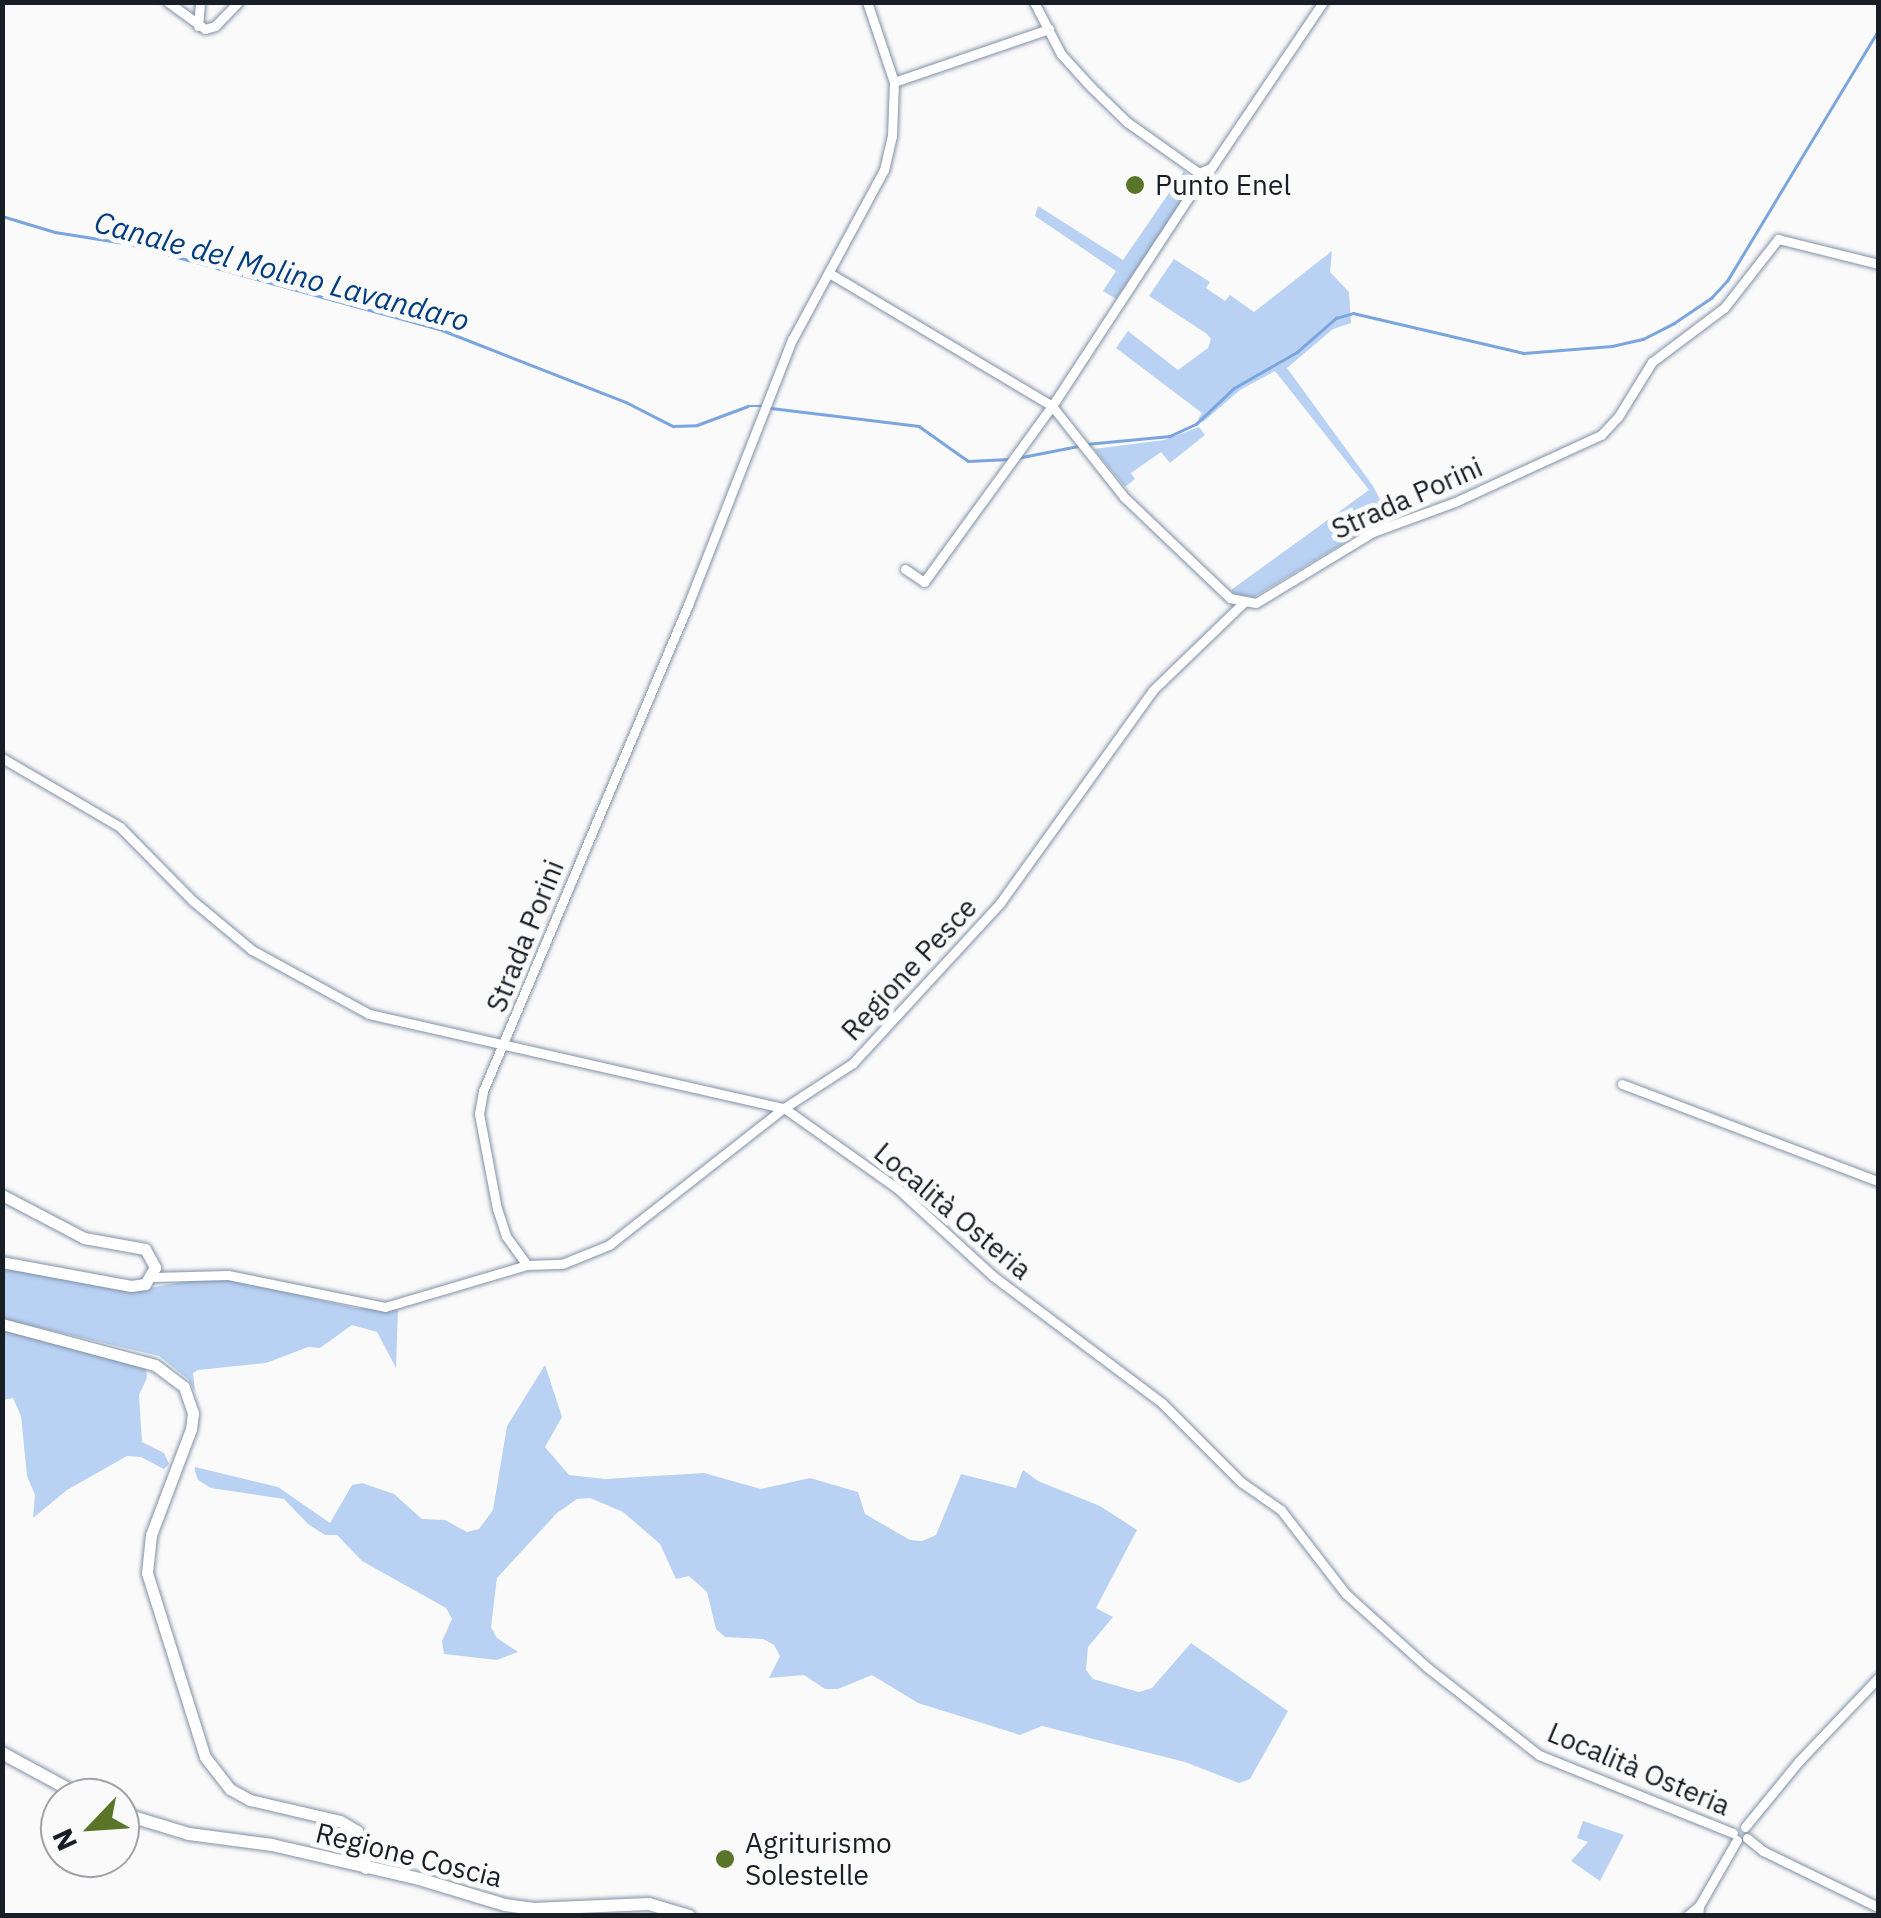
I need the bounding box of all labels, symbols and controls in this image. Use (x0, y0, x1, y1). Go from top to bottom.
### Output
place label: Punto Enel (1155, 168, 1291, 202)
marker: Punto Enel (1124, 174, 1146, 196)
water label: Canale del Molino Lavandaro (91, 204, 473, 338)
street label: Strada Porini (1326, 450, 1488, 546)
street label: Strada Porini (479, 855, 571, 1017)
street label: Regione Pesce (834, 891, 984, 1047)
street label: Località Osteria (867, 1135, 1039, 1287)
street label: Località Osteria (1543, 1715, 1735, 1823)
north arrow (40, 1778, 140, 1878)
street label: Regione Coscia (312, 1816, 506, 1894)
text: N (43, 1823, 85, 1857)
place label: Agriturismo Solestelle (745, 1826, 892, 1892)
marker: Agriturismo Solestelle (714, 1848, 736, 1870)

